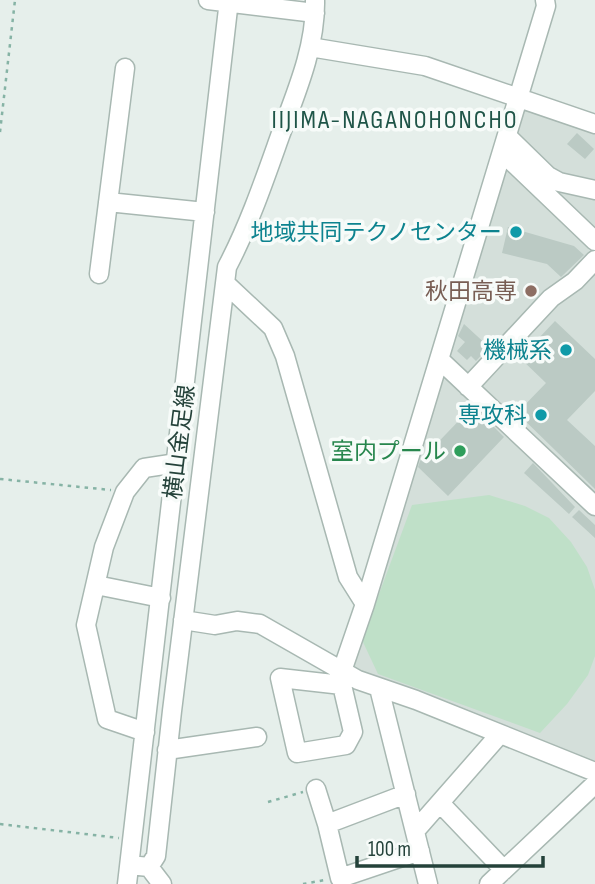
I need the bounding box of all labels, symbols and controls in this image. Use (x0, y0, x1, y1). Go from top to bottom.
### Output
district label: IIJIMA-NAGANOHONCHO (271, 105, 519, 136)
place label: 地域共同テクノセンター (250, 219, 502, 247)
marker: 地域共同テクノセンター (508, 224, 524, 240)
place label: 秋田高専 (425, 278, 517, 306)
marker: 秋田高専 (523, 283, 539, 299)
place label: 機械系 (483, 337, 552, 365)
marker: 機械系 (558, 342, 574, 358)
street label: 横山金足線 (159, 383, 201, 501)
place label: 専攻科 (458, 402, 527, 430)
marker: 専攻科 (533, 407, 549, 423)
place label: 室内プール (331, 438, 446, 466)
marker: 室内プール (452, 443, 468, 459)
scale bar (357, 824, 542, 868)
text: 100 m (368, 837, 411, 862)

